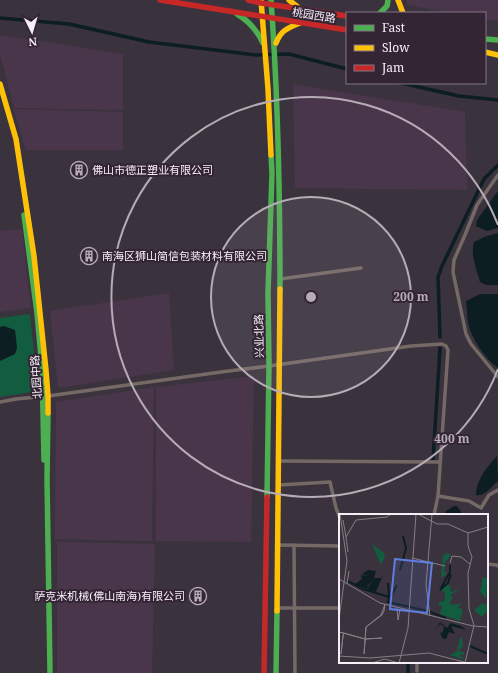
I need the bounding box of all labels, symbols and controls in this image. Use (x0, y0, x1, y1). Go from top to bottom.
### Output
street label: 桃园西路 (291, 4, 337, 25)
north arrow (12, 12, 52, 52)
legend (346, 12, 486, 84)
text: Fast (382, 19, 405, 36)
text: N (28, 35, 38, 50)
text: Slow (382, 39, 410, 56)
text: Jam (381, 59, 404, 76)
building icon: 佛山市德正塑业有限公司 (69, 160, 89, 180)
place label: 佛山市德正塑业有限公司 (92, 162, 213, 177)
building icon: 南海区狮山简信包装材料有限公司 (79, 246, 99, 266)
place label: 南海区狮山简信包装材料有限公司 (102, 248, 267, 263)
text: 200 m (393, 288, 429, 305)
centre of rings (304, 290, 318, 304)
street label: 兴业北路 (251, 314, 266, 358)
street label: 北园中路 (26, 355, 45, 400)
text: 400 m (434, 430, 470, 447)
inset map (339, 514, 488, 663)
building icon: 萨克米机械(佛山南海)有限公司 (188, 586, 208, 606)
place label: 萨克米机械(佛山南海)有限公司 (34, 588, 185, 603)

